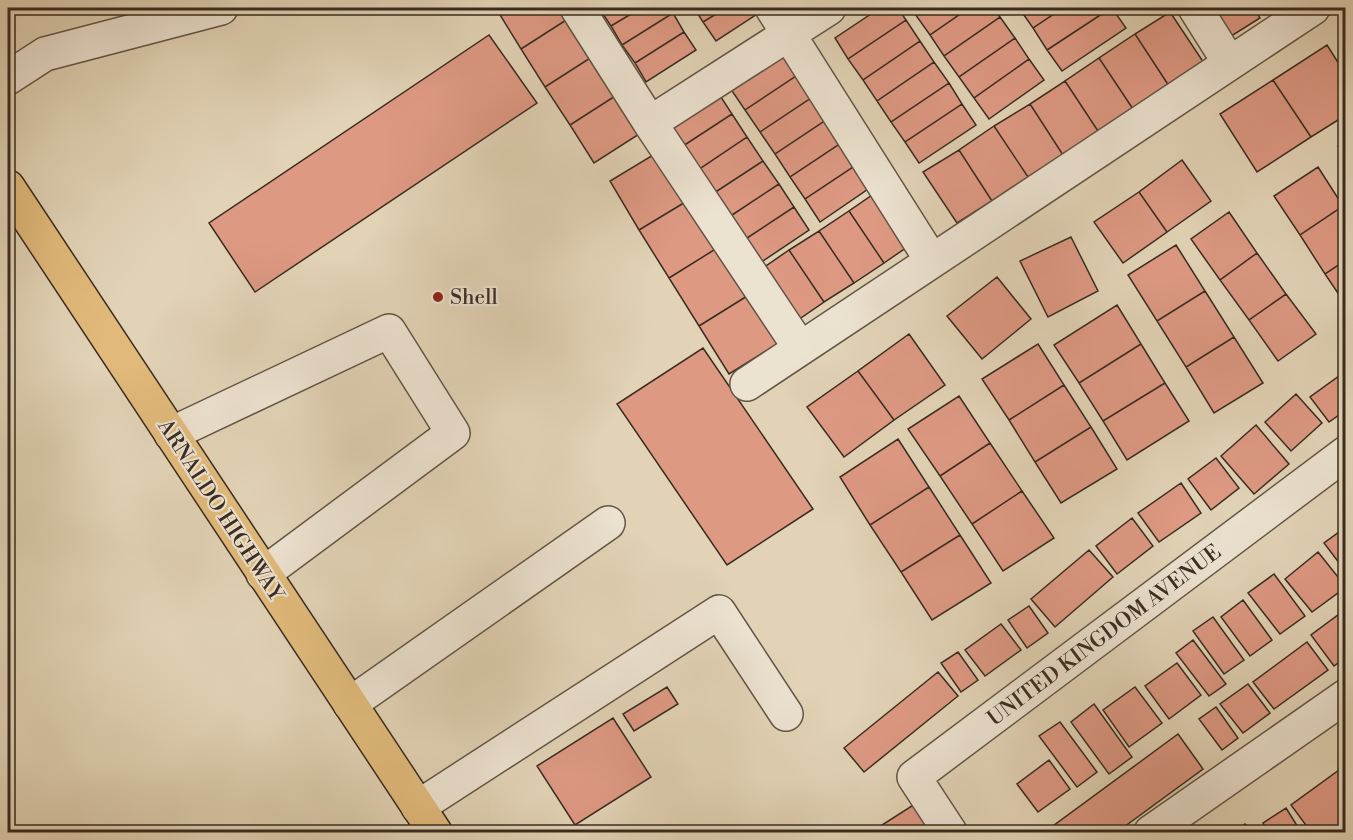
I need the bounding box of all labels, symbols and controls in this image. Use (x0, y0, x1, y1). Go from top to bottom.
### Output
place label: Shell (450, 285, 498, 311)
marker: Shell (431, 290, 445, 304)
street label: ARNALDO HIGHWAY (151, 414, 289, 607)
street label: UNITED KINGDOM AVENUE (983, 539, 1227, 732)

